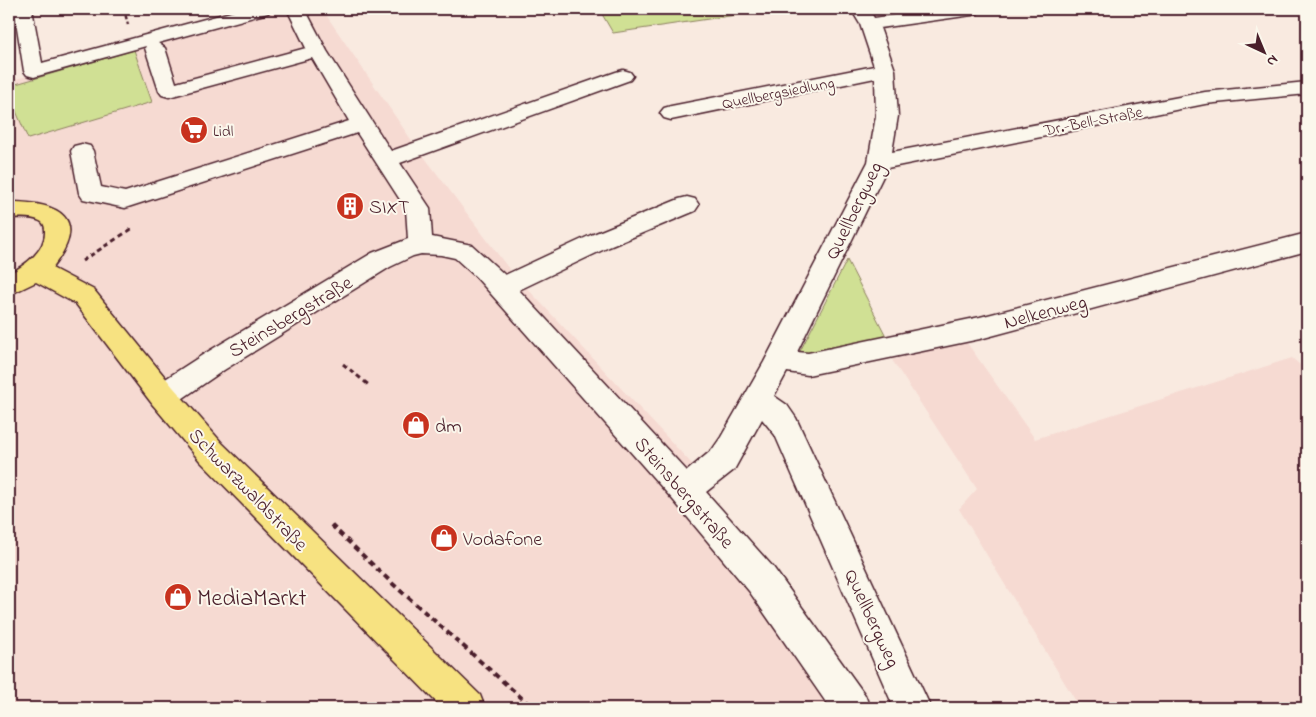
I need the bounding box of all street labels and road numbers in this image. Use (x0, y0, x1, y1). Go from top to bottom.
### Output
street label: Quellbergsiedlung (720, 71, 837, 117)
street label: Dr.-Bell-Straße (1041, 100, 1146, 143)
street label: Quellbergweg (819, 157, 892, 265)
street label: Steinsbergstraße (224, 270, 359, 368)
street label: Nelkenweg (1001, 288, 1090, 339)
street label: Schwarzwaldstraße (181, 423, 314, 559)
street label: Steinsbergstraße (625, 431, 740, 557)
street label: Quellbergweg (834, 565, 906, 674)

